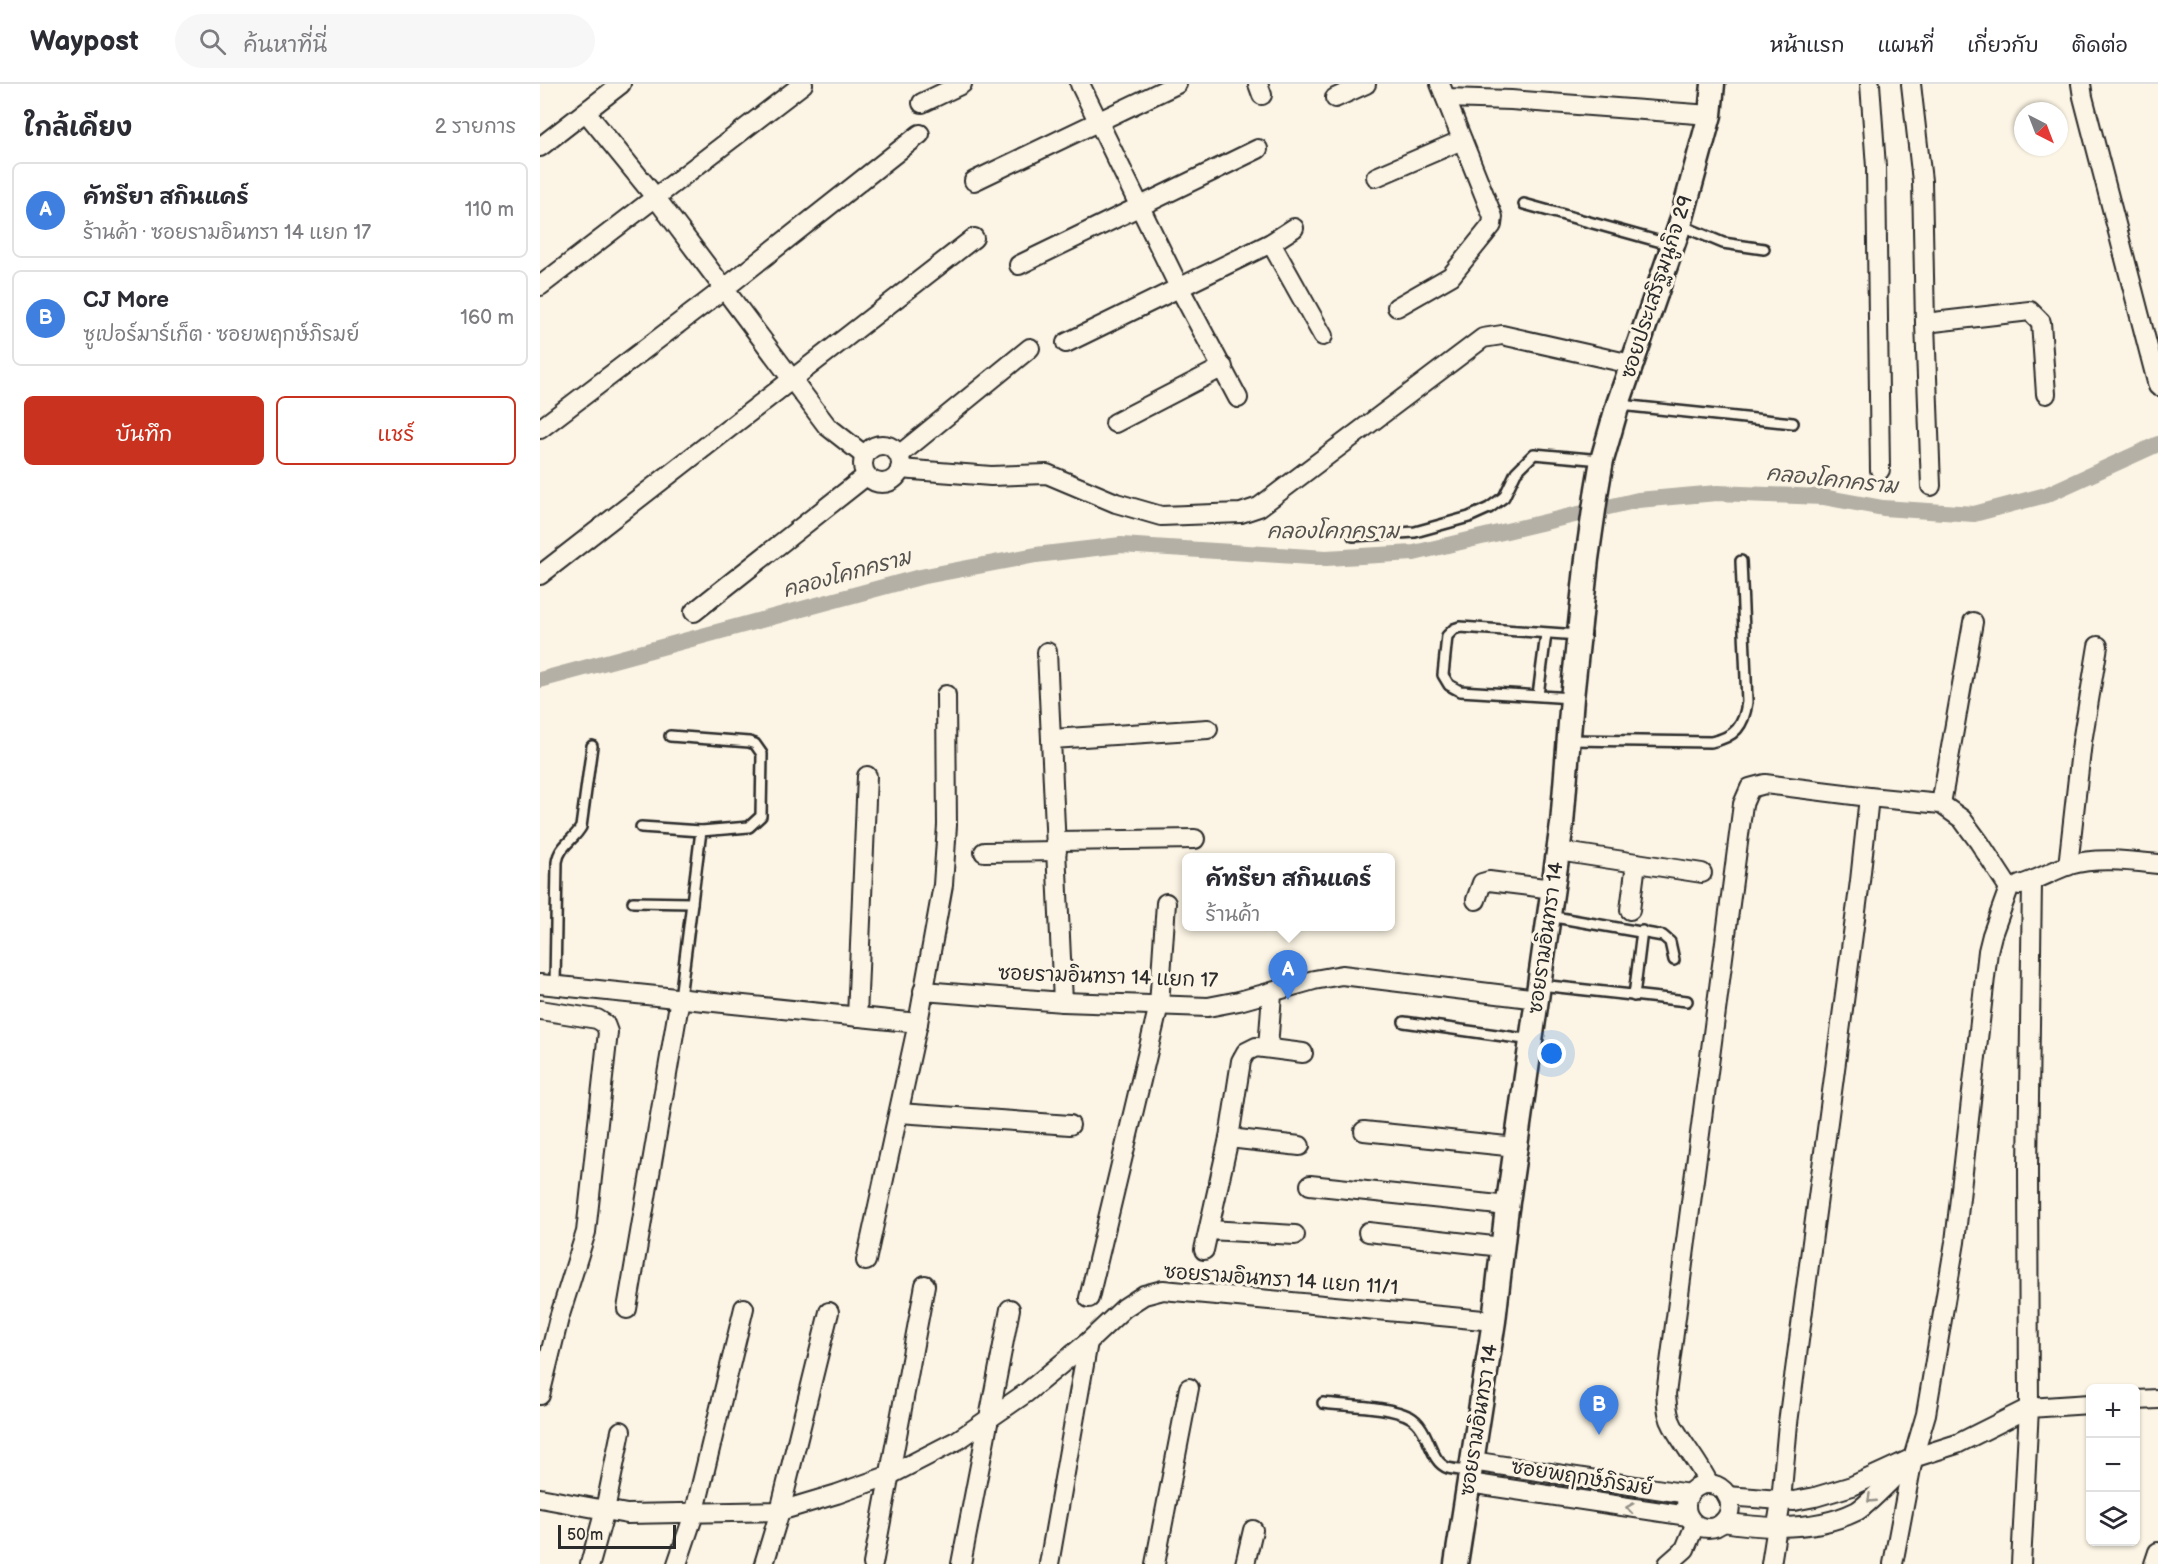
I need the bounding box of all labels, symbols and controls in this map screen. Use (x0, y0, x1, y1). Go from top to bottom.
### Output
search box (175, 14, 595, 68)
text: Waypost (30, 25, 139, 58)
icon: search (196, 25, 229, 58)
text: ค้นหาที่นี่ (244, 32, 327, 59)
text: หน้าแรก (1770, 33, 1845, 58)
text: แผนที่ (1878, 33, 1934, 58)
text: เกี่ยวกับ (1967, 33, 2039, 58)
text: ติดต่อ (2072, 33, 2128, 58)
north arrow (2014, 102, 2068, 156)
text: ใกล้เคียง (24, 113, 132, 144)
text: 2 รายการ (435, 115, 516, 139)
text: คัทรียา สกินแคร์ (83, 184, 249, 211)
street label: ซอยประเสริฐมนูกิจ 29 (1615, 192, 1701, 382)
text: A (39, 198, 52, 222)
text: 110 m (465, 198, 514, 222)
text: ร้านค้า · ซอยรามอินทรา 14 แยก 17 (83, 221, 371, 245)
text: CJ More (83, 287, 169, 314)
text: B (38, 306, 53, 330)
text: 160 m (460, 306, 514, 330)
text: ซูเปอร์มาร์เก็ต · ซอยพฤกษ์ภิรมย์ (83, 323, 359, 347)
button: บันทึก (24, 396, 264, 465)
button: แชร์ (276, 396, 516, 465)
water label: คลองโคกคราม (1765, 459, 1901, 500)
water label: คลองโคกคราม (1267, 517, 1401, 544)
water label: คลองโคกคราม (780, 542, 916, 603)
popup (1182, 853, 1395, 931)
street label: ซอยรามอินทรา 14 (1522, 860, 1569, 1016)
text: คัทรียา สกินแคร์ (1206, 866, 1371, 893)
text: ร้านค้า (1206, 903, 1260, 927)
pin: A (1268, 950, 1308, 1000)
street label: ซอยรามอินทรา 14 แยก 17 (997, 960, 1219, 993)
your location (1537, 1039, 1566, 1068)
street label: ซอยรามอินทรา 14 แยก 11/1 (1163, 1259, 1399, 1300)
street label: ซอยรามอินทรา 14 (1454, 1342, 1503, 1498)
map controls (2086, 1384, 2140, 1546)
button: + (2086, 1384, 2140, 1438)
pin: B (1580, 1386, 1618, 1435)
button: − (2086, 1438, 2140, 1492)
street label: ซอยพฤกษ์ภิรมย์ (1509, 1453, 1655, 1502)
one-way arrow (1867, 1491, 1878, 1502)
button: layers (2086, 1492, 2140, 1546)
one-way arrow (1625, 1502, 1634, 1514)
scale bar (558, 1522, 676, 1550)
text: 50 m (567, 1526, 603, 1545)

